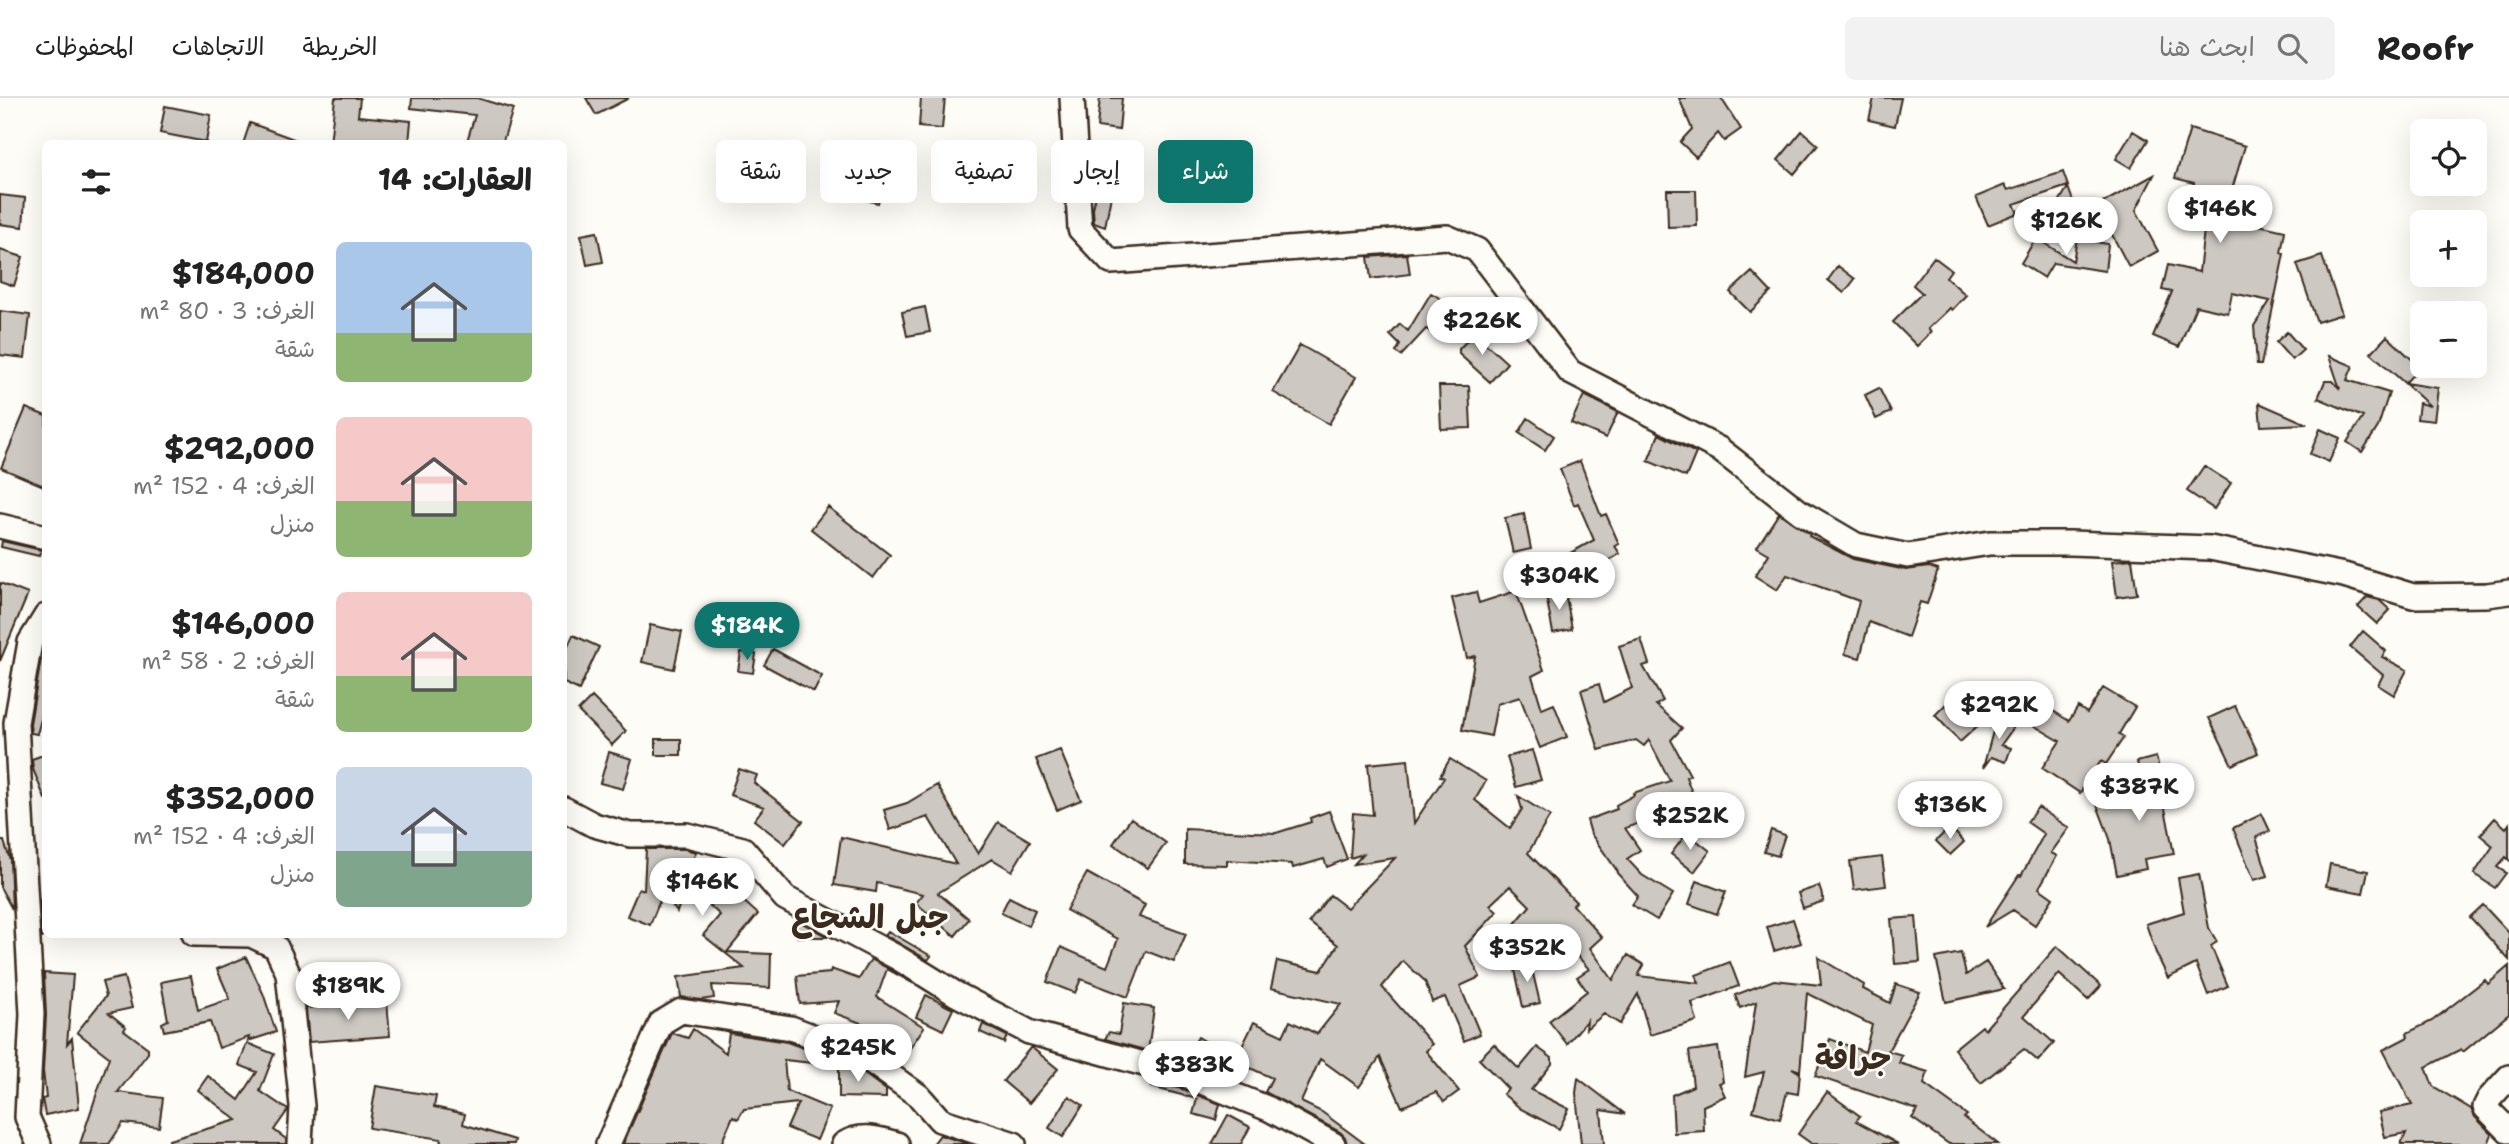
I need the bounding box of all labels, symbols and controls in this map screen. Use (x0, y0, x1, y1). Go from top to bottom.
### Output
search box (1845, 17, 2335, 80)
text: Roofr (2377, 26, 2474, 71)
text: ابحث هنا (2159, 29, 2255, 64)
icon: search (2273, 29, 2311, 67)
text: المحفوظات (35, 31, 134, 63)
text: الاتجاهات (172, 31, 265, 63)
text: الخريطة (303, 31, 377, 63)
map controls (2410, 119, 2487, 378)
button: locate (2410, 119, 2487, 196)
chip: شقة (716, 140, 806, 203)
chip: جديد (820, 140, 917, 203)
chip: تصفية (931, 140, 1037, 203)
chip: إيجار (1051, 140, 1144, 203)
chip: شراء (1158, 140, 1253, 203)
text: العقارات: 14 (378, 159, 532, 200)
icon: filters (77, 163, 115, 201)
pin: $146K (2171, 186, 2269, 245)
text: $146K (2184, 193, 2256, 223)
pin: $126K (2017, 198, 2115, 257)
text: $126K (2030, 205, 2102, 235)
button: + (2410, 210, 2487, 287)
text: $184,000 (171, 253, 315, 294)
icon: home (392, 270, 476, 354)
text: الغرف: 3 · 80 m² (139, 296, 315, 326)
pin: $226K (1433, 298, 1531, 357)
button: − (2410, 301, 2487, 378)
text: $226K (1443, 305, 1521, 335)
text: شقة (275, 334, 315, 364)
text: $292,000 (164, 428, 315, 469)
icon: home (392, 445, 476, 529)
text: الغرف: 4 · 152 m² (133, 471, 315, 501)
text: منزل (270, 509, 315, 539)
pin: $304K (1510, 552, 1608, 612)
text: $304K (1519, 560, 1599, 590)
pin: $184K (698, 602, 796, 662)
text: $146,000 (171, 603, 315, 644)
text: $184K (710, 610, 784, 640)
icon: home (392, 620, 476, 704)
text: الغرف: 2 · 58 m² (141, 646, 315, 676)
pin: $292K (1950, 682, 2048, 741)
text: شقة (275, 684, 315, 714)
text: $292K (1960, 689, 2038, 719)
pin: $387K (2090, 764, 2188, 823)
text: $387K (2099, 771, 2179, 801)
text: $352,000 (165, 778, 315, 819)
pin: $136K (1901, 782, 1999, 841)
text: $136K (1914, 789, 1986, 819)
pin: $252K (1641, 792, 1739, 852)
icon: home (392, 795, 476, 879)
text: $252K (1652, 800, 1728, 830)
text: الغرف: 4 · 152 m² (133, 821, 315, 851)
pin: $146K (653, 858, 751, 918)
text: منزل (270, 859, 315, 889)
text: $146K (666, 866, 738, 896)
district label: جبل الشجاع (791, 895, 949, 939)
pin: $352K (1478, 924, 1576, 984)
text: $352K (1488, 932, 1566, 962)
pin: $189K (299, 962, 397, 1022)
text: $189K (312, 970, 384, 1000)
pin: $245K (809, 1024, 907, 1084)
text: $245K (820, 1032, 896, 1062)
district label: جرافة (1815, 1036, 1891, 1079)
pin: $383K (1145, 1042, 1243, 1101)
text: $383K (1154, 1049, 1234, 1079)

